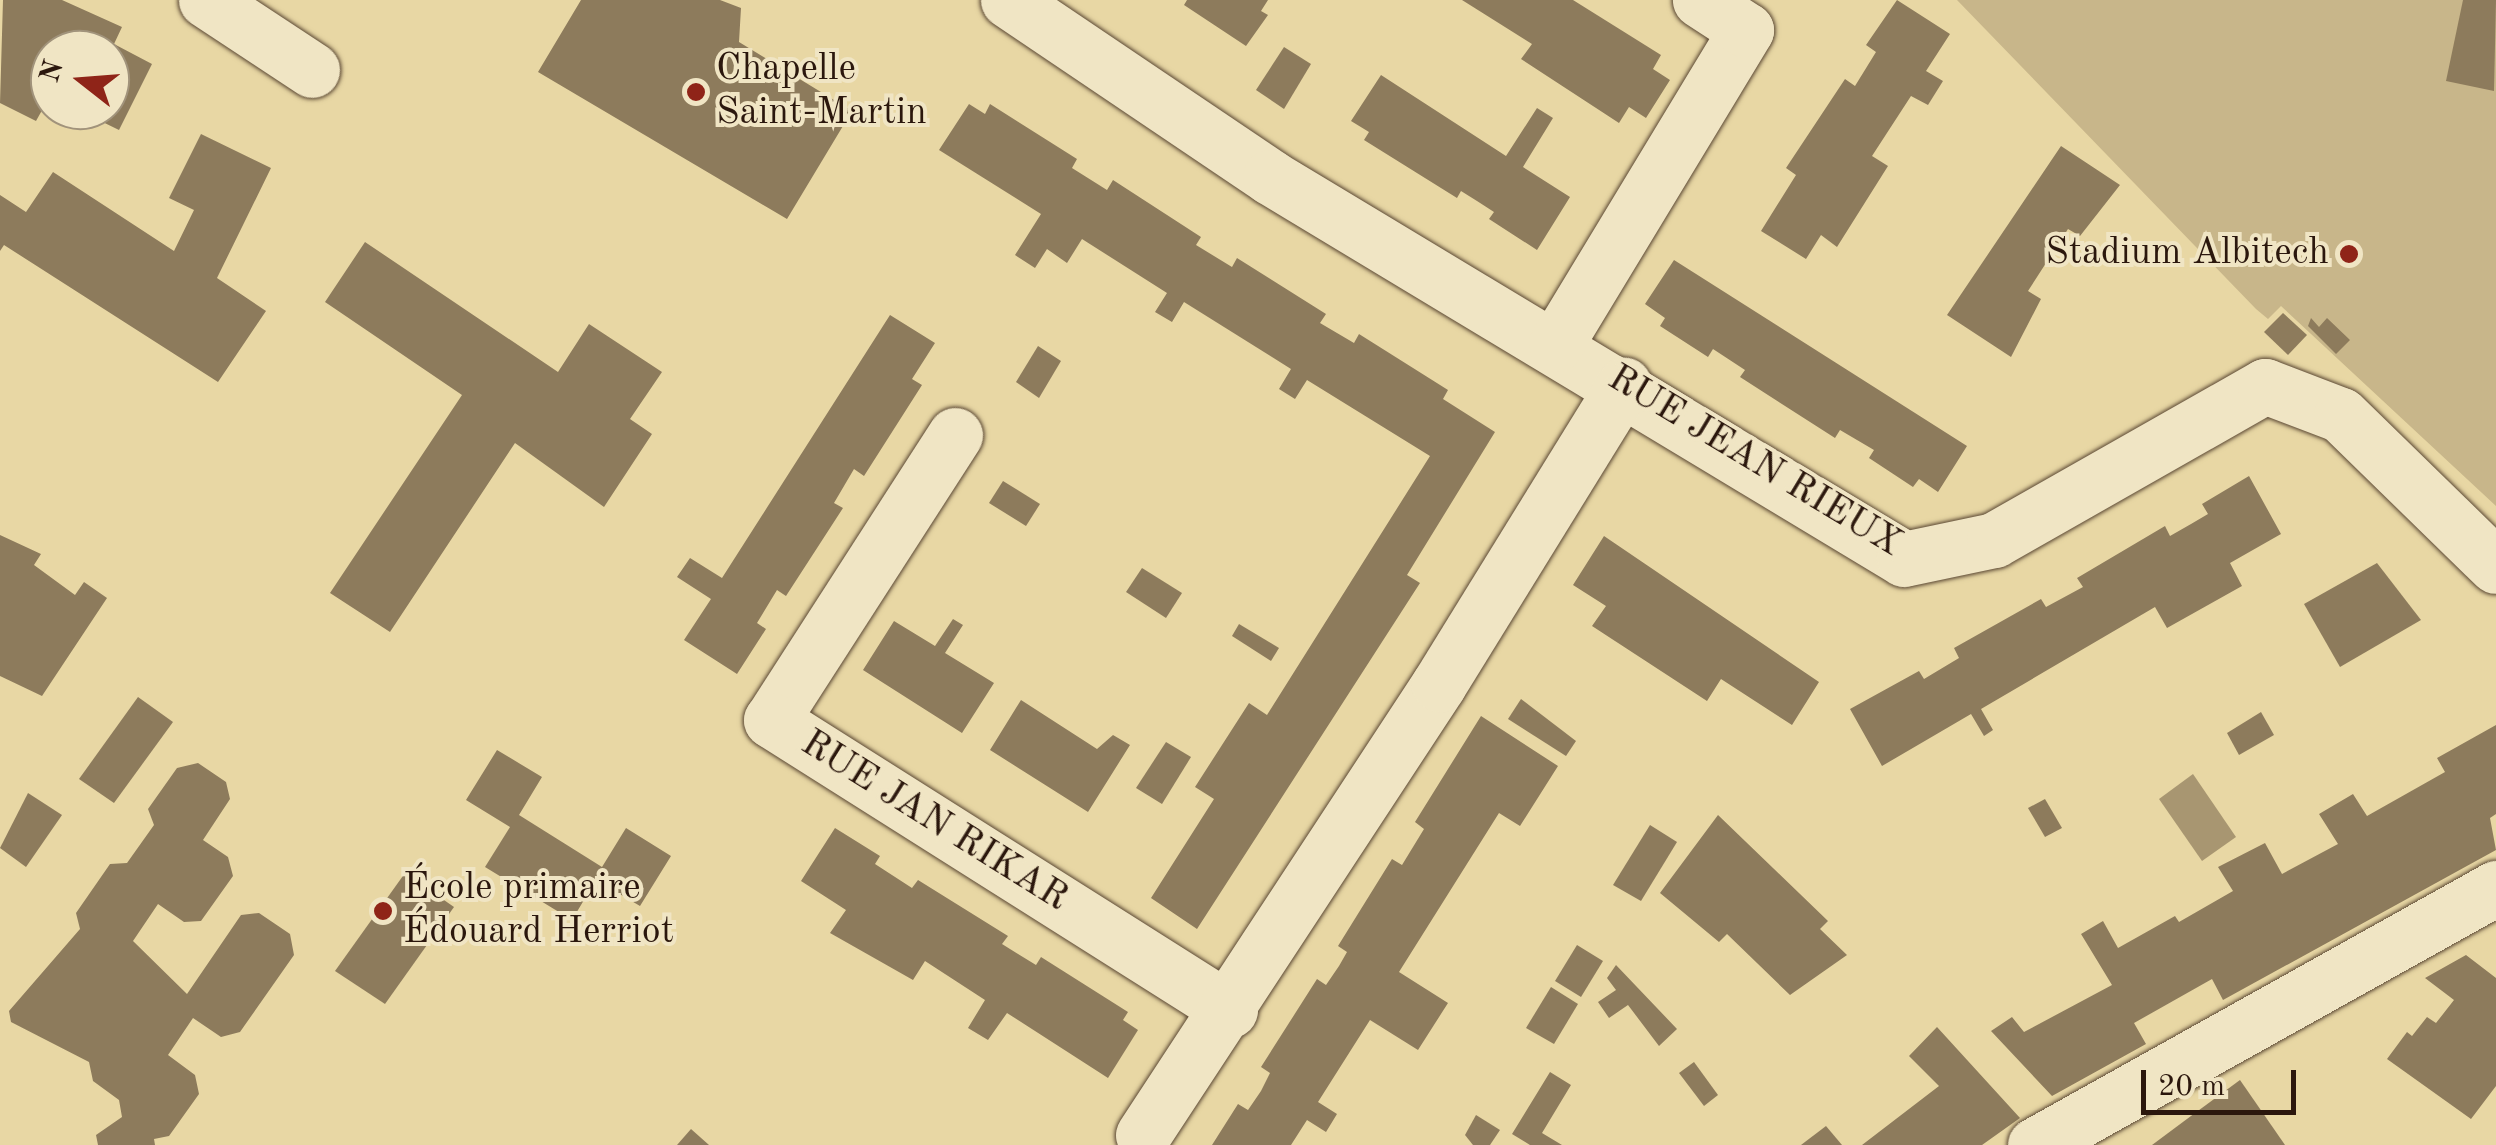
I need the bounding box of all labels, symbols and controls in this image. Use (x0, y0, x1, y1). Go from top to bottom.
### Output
north arrow (30, 30, 130, 130)
place label: Chapelle Saint-Martin (716, 47, 927, 136)
text: N (37, 57, 70, 86)
marker: Chapelle Saint-Martin (685, 81, 707, 103)
place label: Stadium Albitech (2045, 231, 2329, 277)
marker: Stadium Albitech (2338, 243, 2360, 265)
street label: RUE JEAN RIEUX (1599, 356, 1909, 568)
street label: RUE JAN RIKAR (792, 721, 1076, 923)
place label: École primaire Édouard Herriot (403, 866, 674, 956)
marker: École primaire Édouard Herriot (372, 900, 394, 922)
scale bar (2146, 1050, 2301, 1112)
text: 20 m (2158, 1072, 2225, 1102)

